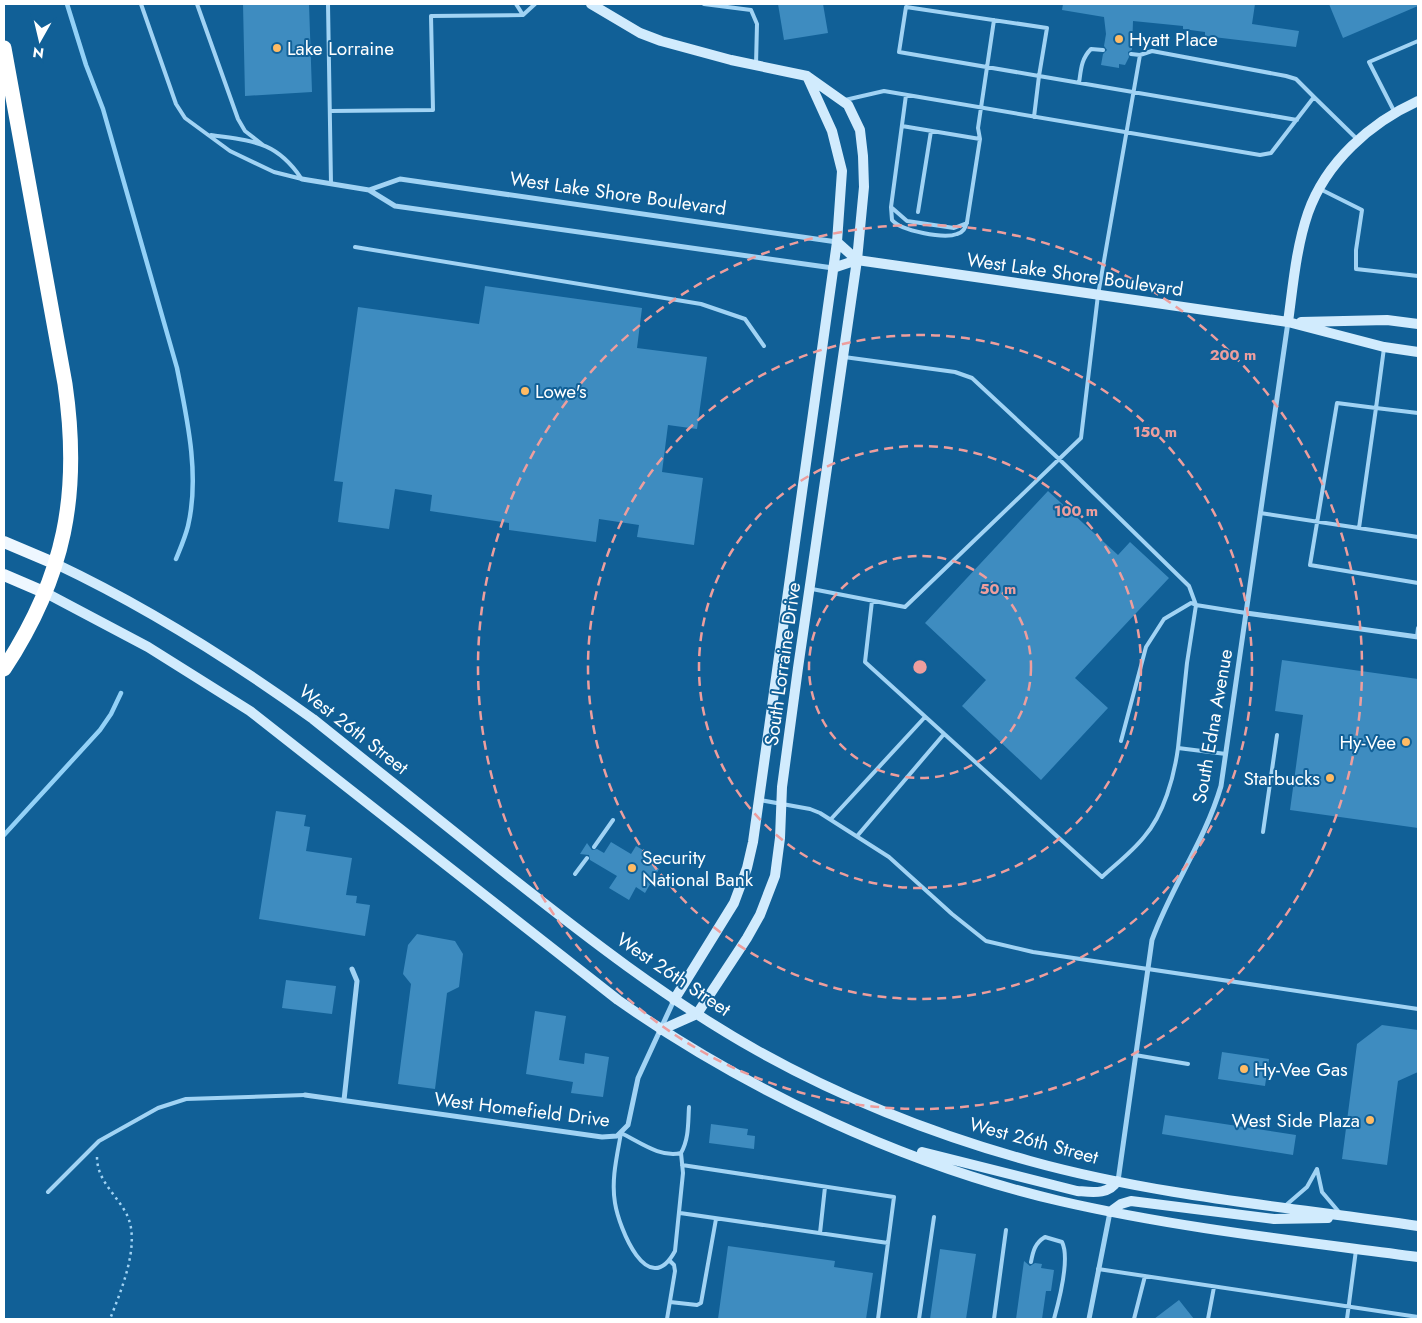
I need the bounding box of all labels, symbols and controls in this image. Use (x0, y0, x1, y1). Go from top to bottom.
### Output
north arrow (15, 15, 65, 65)
place label: Hyatt Place (1129, 26, 1218, 53)
marker: Hyatt Place (1113, 33, 1125, 45)
place label: Lake Lorraine (287, 35, 394, 62)
text: N (31, 42, 45, 64)
marker: Lake Lorraine (271, 42, 283, 54)
street label: West Lake Shore Boulevard (508, 165, 728, 222)
street label: West Lake Shore Boulevard (965, 246, 1185, 303)
text: 200 m (1210, 344, 1256, 366)
place label: Lowe's (535, 378, 587, 405)
marker: Lowe's (519, 385, 531, 397)
text: 150 m (1133, 421, 1177, 443)
text: 100 m (1054, 500, 1098, 522)
text: 50 m (980, 578, 1016, 600)
street label: South Lorraine Drive (758, 580, 807, 748)
street label: South Edna Avenue (1186, 647, 1239, 805)
centre of rings (911, 658, 929, 676)
street label: West 26th Street (293, 678, 414, 781)
place label: Hy-Vee (1339, 729, 1396, 756)
marker: Hy-Vee (1400, 736, 1412, 748)
place label: Starbucks (1243, 765, 1320, 792)
marker: Starbucks (1324, 772, 1336, 784)
place label: Security National Bank (642, 844, 754, 893)
marker: Security National Bank (626, 862, 638, 874)
street label: West 26th Street (611, 926, 736, 1023)
place label: Hy-Vee Gas (1254, 1056, 1348, 1083)
marker: Hy-Vee Gas (1238, 1063, 1250, 1075)
street label: West Homefield Drive (433, 1085, 612, 1134)
place label: West Side Plaza (1232, 1107, 1360, 1134)
street label: West 26th Street (966, 1110, 1102, 1171)
marker: West Side Plaza (1364, 1114, 1376, 1126)

